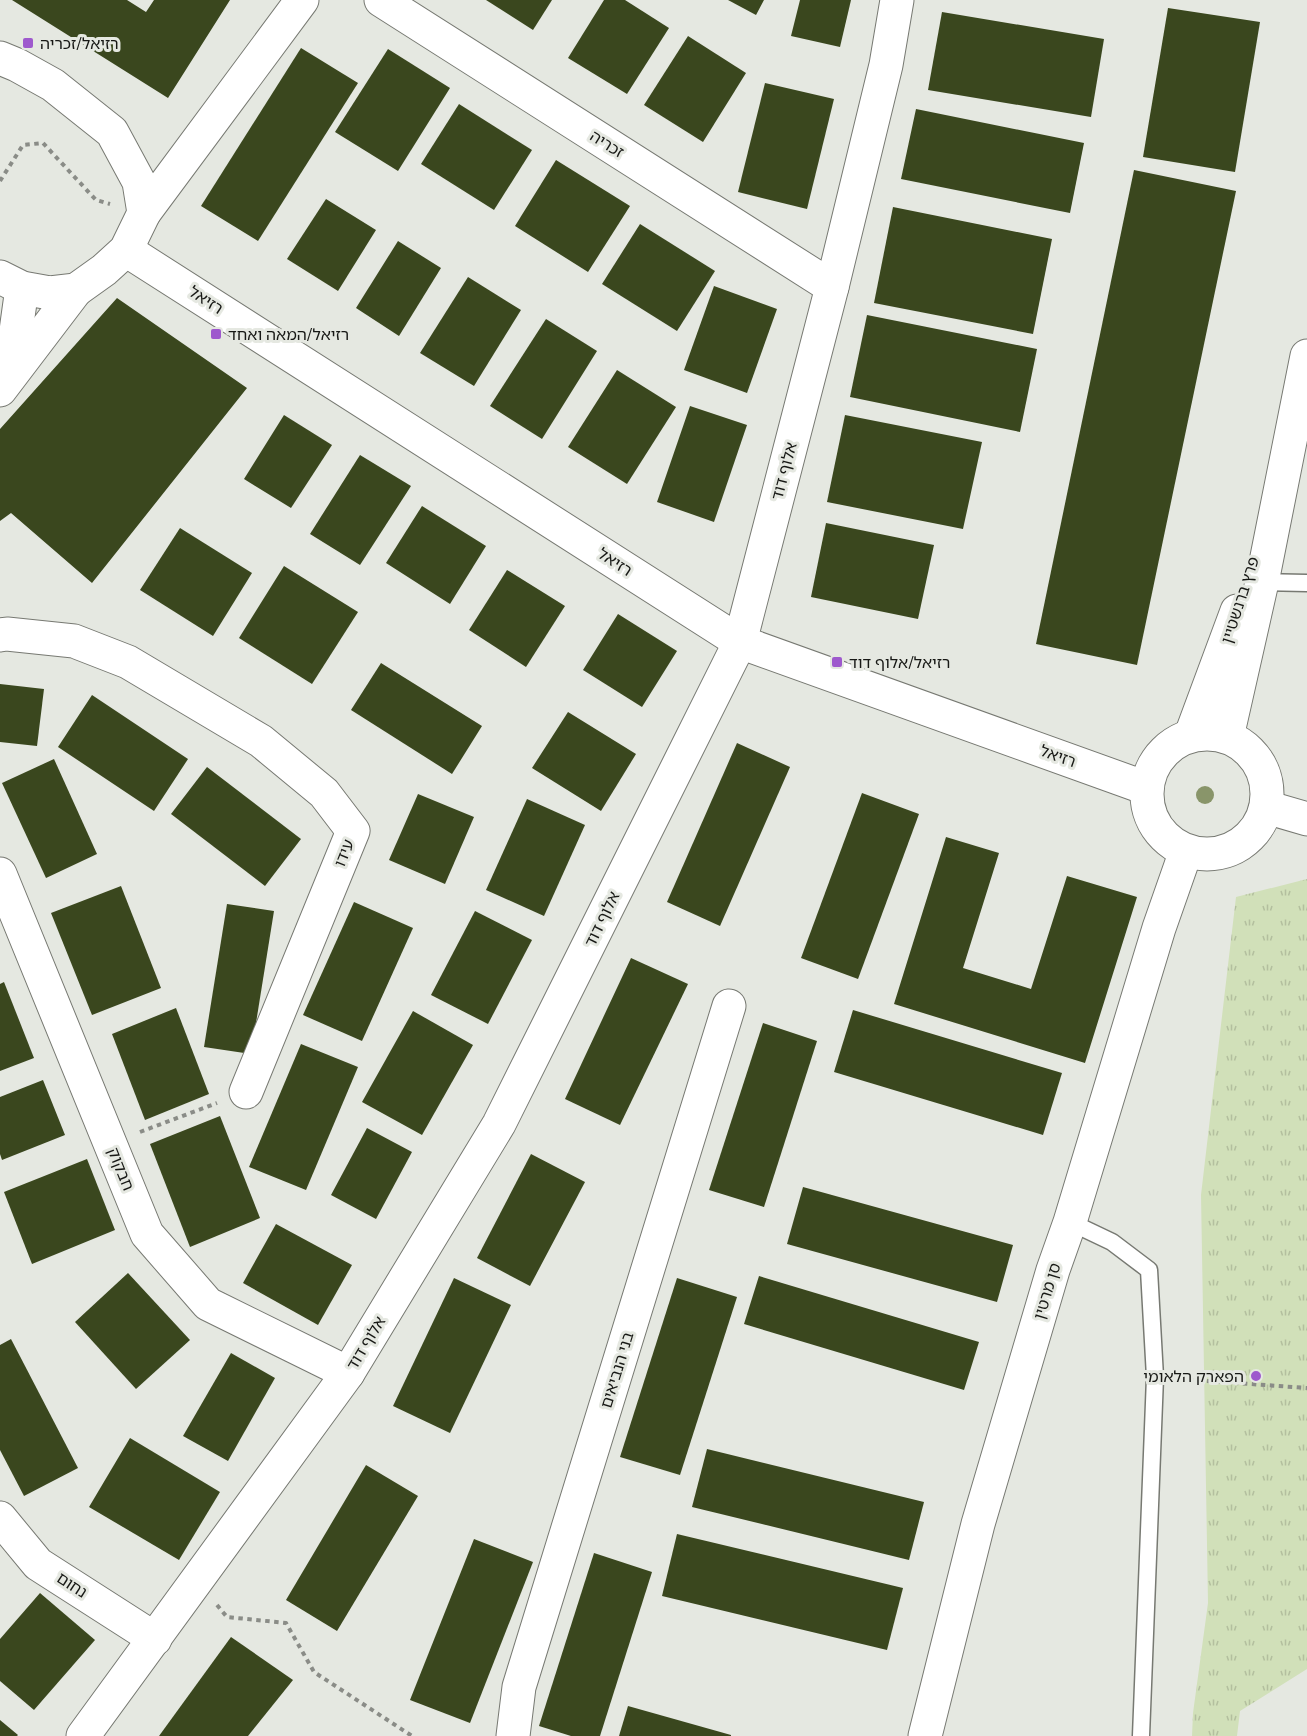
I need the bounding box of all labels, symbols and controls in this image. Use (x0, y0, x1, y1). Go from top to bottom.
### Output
place label: רזיאל/זכריה (40, 34, 119, 53)
marker: רזיאל/זכריה (21, 36, 35, 50)
street label: זכריה (587, 126, 627, 162)
street label: רזיאל (185, 282, 227, 318)
place label: רזיאל/המאה ואחד (228, 325, 349, 344)
marker: רזיאל/המאה ואחד (209, 327, 223, 341)
street label: אלוף דוד (767, 440, 801, 502)
street label: רזיאל (594, 544, 636, 580)
street label: פרץ ברנשטיין (1217, 554, 1263, 646)
place label: רזיאל/אלוף דוד (849, 653, 951, 672)
marker: רזיאל/אלוף דוד (830, 655, 844, 669)
street label: רזיאל (1037, 741, 1079, 771)
street label: עידו (330, 837, 358, 869)
street label: אלוף דוד (580, 888, 624, 950)
street label: חבקוק (104, 1145, 138, 1193)
street label: סן מרטין (1029, 1260, 1065, 1322)
street label: אלוף דוד (343, 1313, 389, 1373)
street label: בני הנביאים (596, 1330, 638, 1410)
place label: הפארק הלאומי (1143, 1367, 1244, 1386)
marker: הפארק הלאומי (1249, 1369, 1263, 1383)
street label: נחום (53, 1568, 91, 1602)

